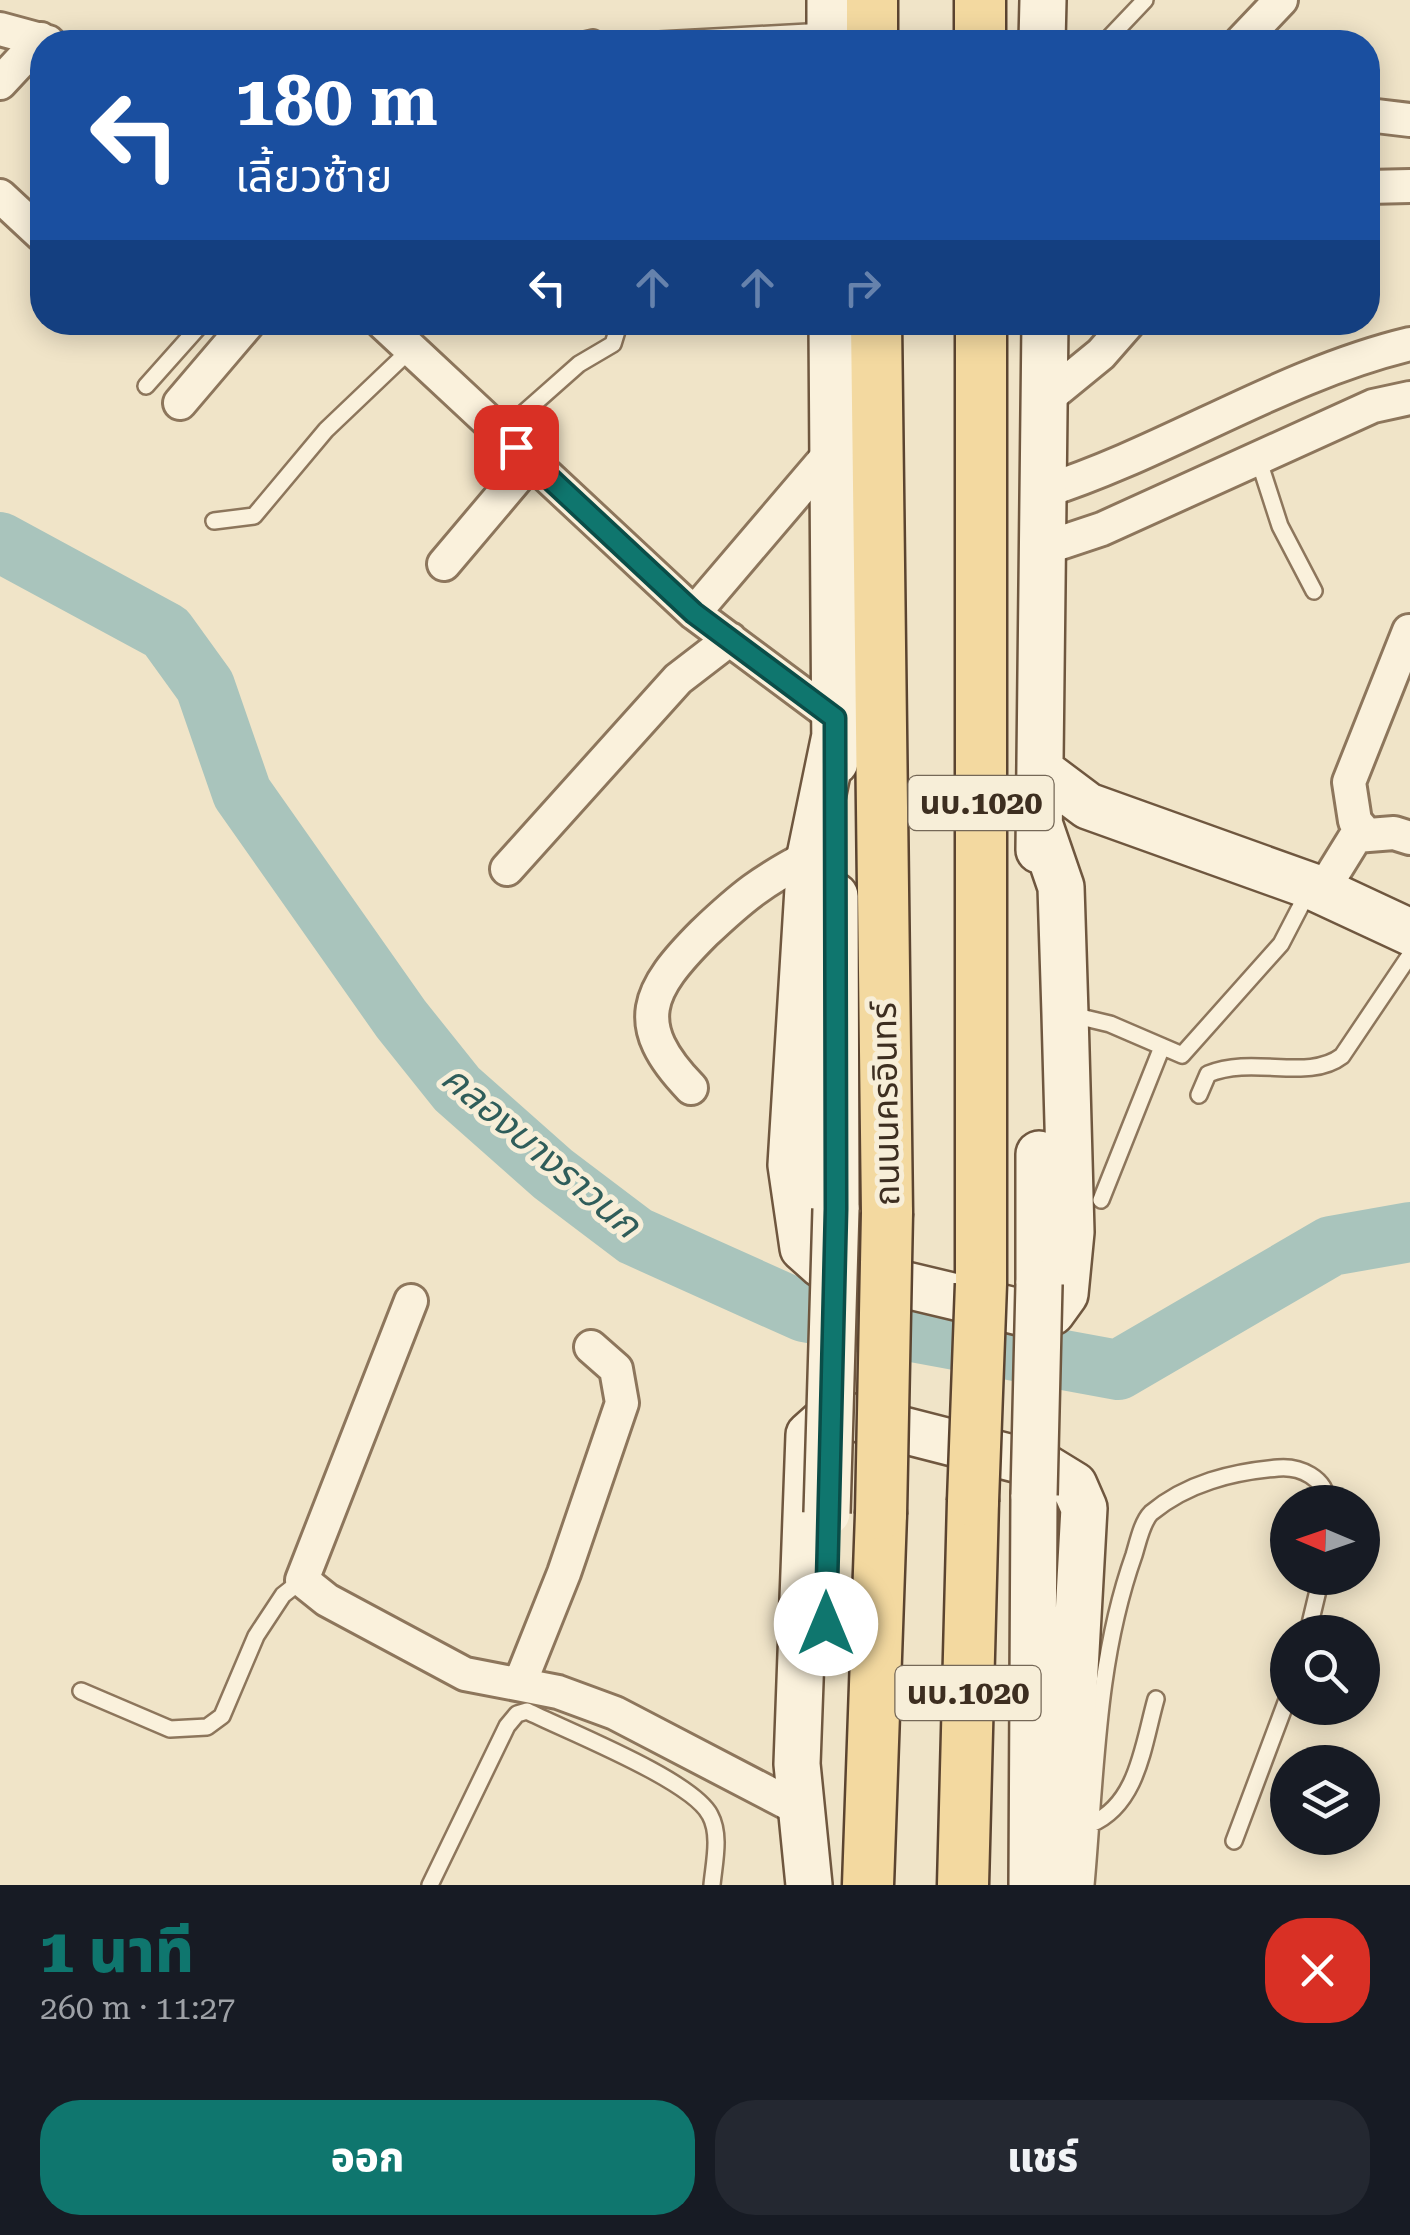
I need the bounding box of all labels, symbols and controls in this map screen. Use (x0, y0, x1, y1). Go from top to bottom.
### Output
text: 180 m (235, 60, 438, 142)
icon: left (70, 70, 200, 200)
text: เลี้ยวซ้าย (235, 150, 392, 203)
icon: left (520, 260, 575, 315)
icon: ahead (625, 260, 680, 315)
icon: ahead (730, 260, 785, 315)
icon: right (835, 260, 890, 315)
pin (474, 405, 559, 490)
icon: arrive (489, 420, 544, 475)
road number: นบ.1020 (908, 776, 1054, 830)
street label: ถนนนครอินทร์ (864, 1000, 908, 1206)
water label: คลองบางราวนก (433, 1055, 650, 1247)
north arrow (1270, 1485, 1380, 1595)
map controls (1270, 1485, 1380, 1855)
position arrow (774, 1572, 878, 1676)
button: search (1270, 1615, 1380, 1725)
road number: นบ.1020 (896, 1666, 1040, 1720)
button: layers (1270, 1745, 1380, 1855)
text: 1 นาที (40, 1916, 194, 1987)
button: close (1265, 1918, 1370, 2023)
text: 260 m · 11:27 (40, 1989, 235, 2027)
button: ออก (40, 2100, 695, 2215)
button: แชร์ (715, 2100, 1370, 2215)

